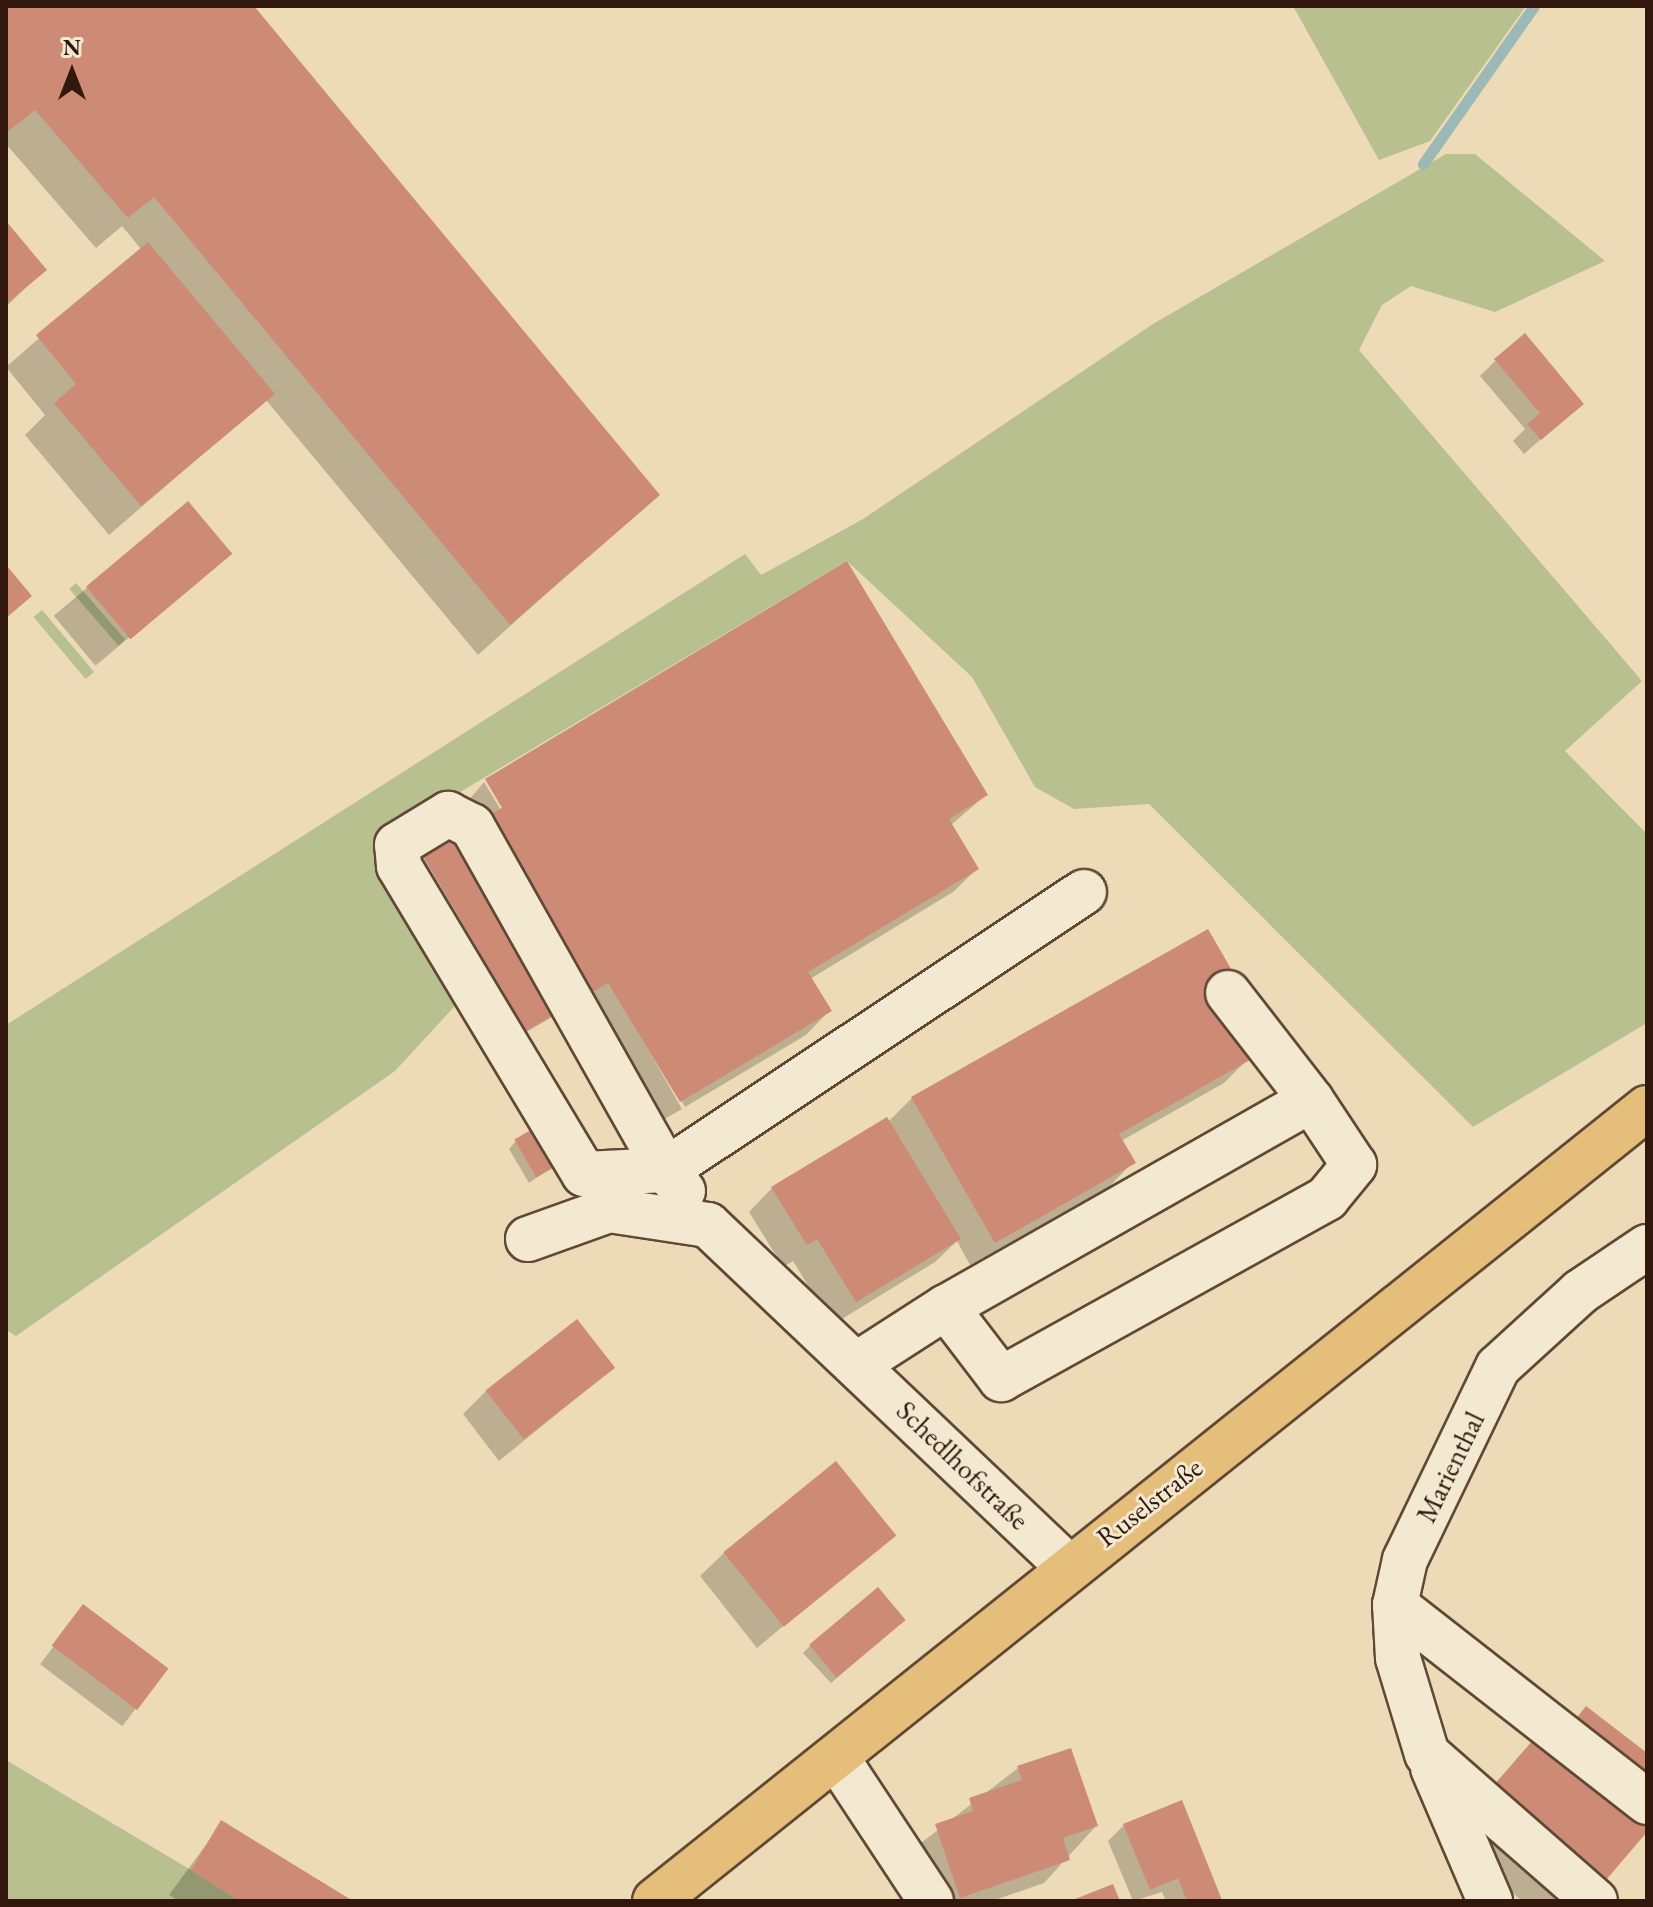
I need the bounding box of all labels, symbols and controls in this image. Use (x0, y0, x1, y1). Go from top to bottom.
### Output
north arrow (32, 32, 112, 112)
text: N (63, 33, 81, 62)
street label: Schedlhofstraße (890, 1394, 1036, 1536)
street label: Marienthal (1409, 1406, 1491, 1528)
street label: Ruselstraße (1089, 1450, 1209, 1554)

